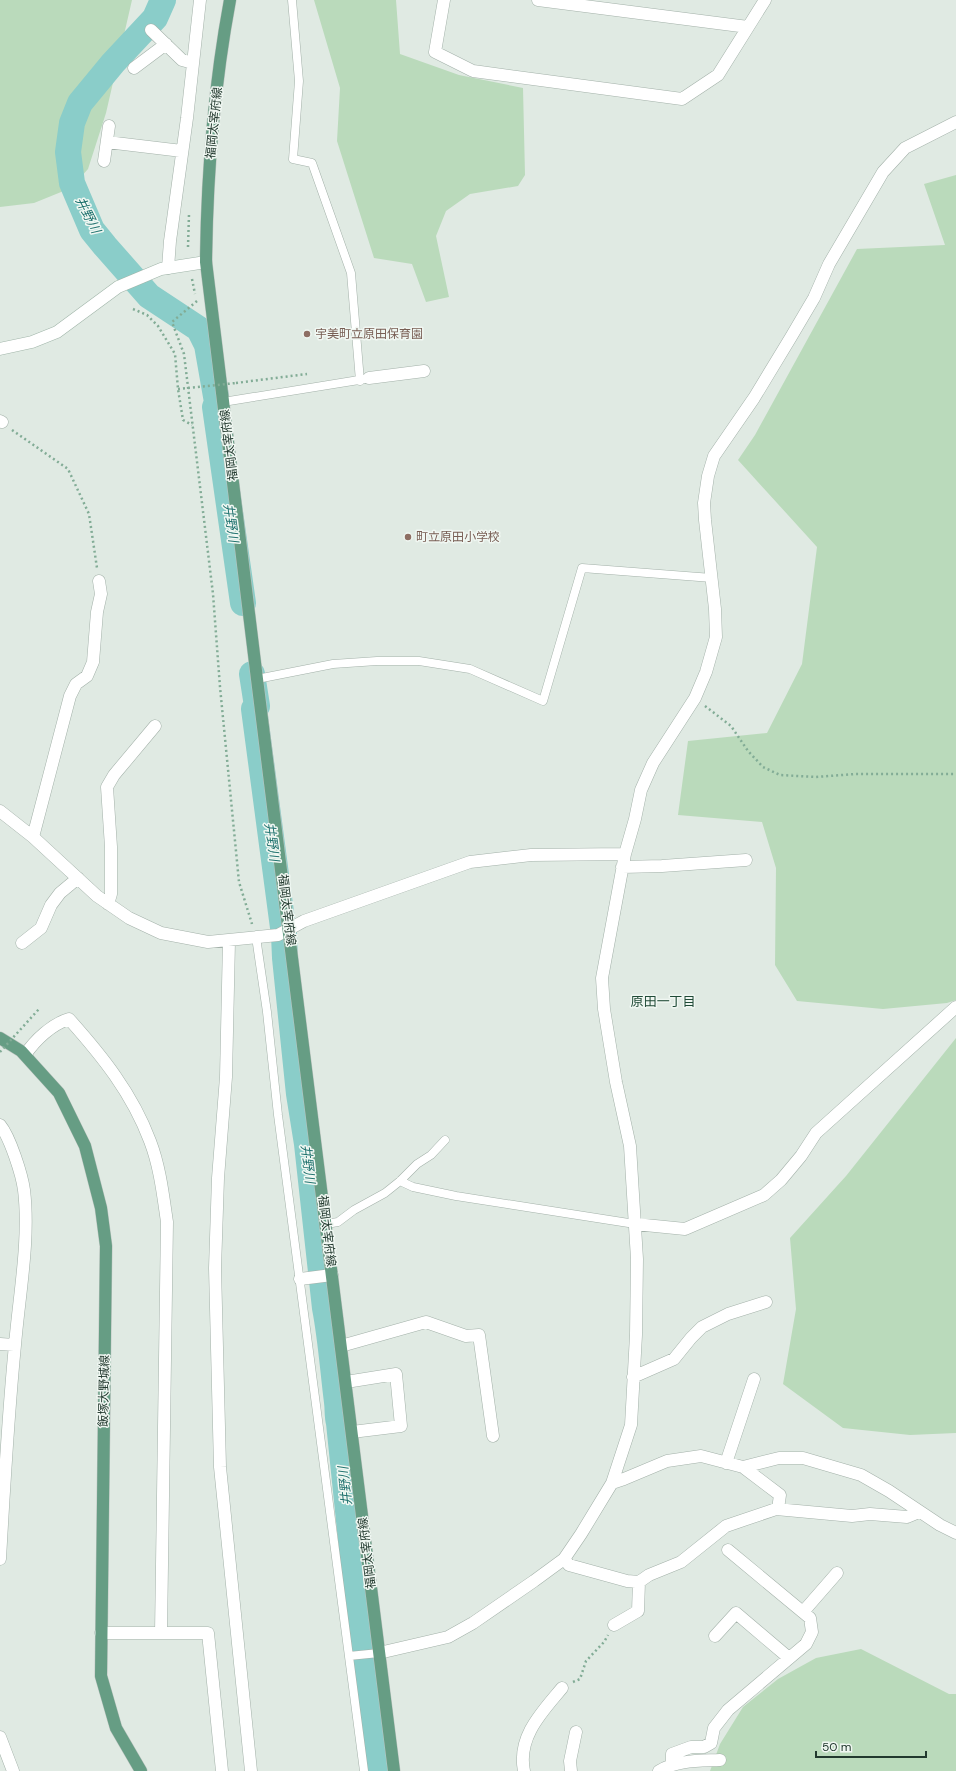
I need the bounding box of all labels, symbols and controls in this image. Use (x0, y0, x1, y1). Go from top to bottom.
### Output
street label: 福岡太宰府線 (202, 86, 226, 160)
water label: 井野川 (72, 194, 105, 238)
place label: 宇美町立原田保育園 (315, 326, 423, 342)
marker: 宇美町立原田保育園 (302, 329, 312, 339)
street label: 福岡太宰府線 (217, 408, 241, 482)
water label: 井野川 (220, 502, 242, 545)
place label: 町立原田小学校 (416, 529, 500, 545)
marker: 町立原田小学校 (403, 532, 413, 542)
water label: 井野川 (261, 821, 283, 864)
street label: 福岡太宰府線 (275, 873, 299, 947)
district label: 原田一丁目 (630, 993, 696, 1010)
water label: 井野川 (297, 1144, 319, 1186)
street label: 福岡太宰府線 (315, 1194, 339, 1268)
street label: 飯塚大野城線 (95, 1355, 113, 1427)
water label: 井野川 (334, 1464, 355, 1506)
street label: 福岡太宰府線 (355, 1516, 379, 1590)
scale bar (816, 1733, 926, 1759)
text: 50 m (822, 1739, 851, 1755)

